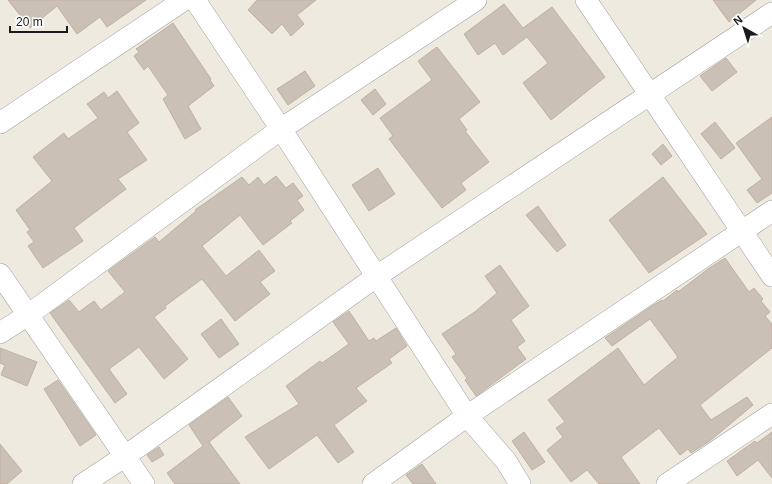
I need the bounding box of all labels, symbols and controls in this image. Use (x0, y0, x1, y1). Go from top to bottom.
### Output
scale bar (10, 8, 67, 34)
north arrow (724, 8, 764, 48)
text: N (731, 13, 745, 27)
text: 20 m (16, 15, 43, 29)

